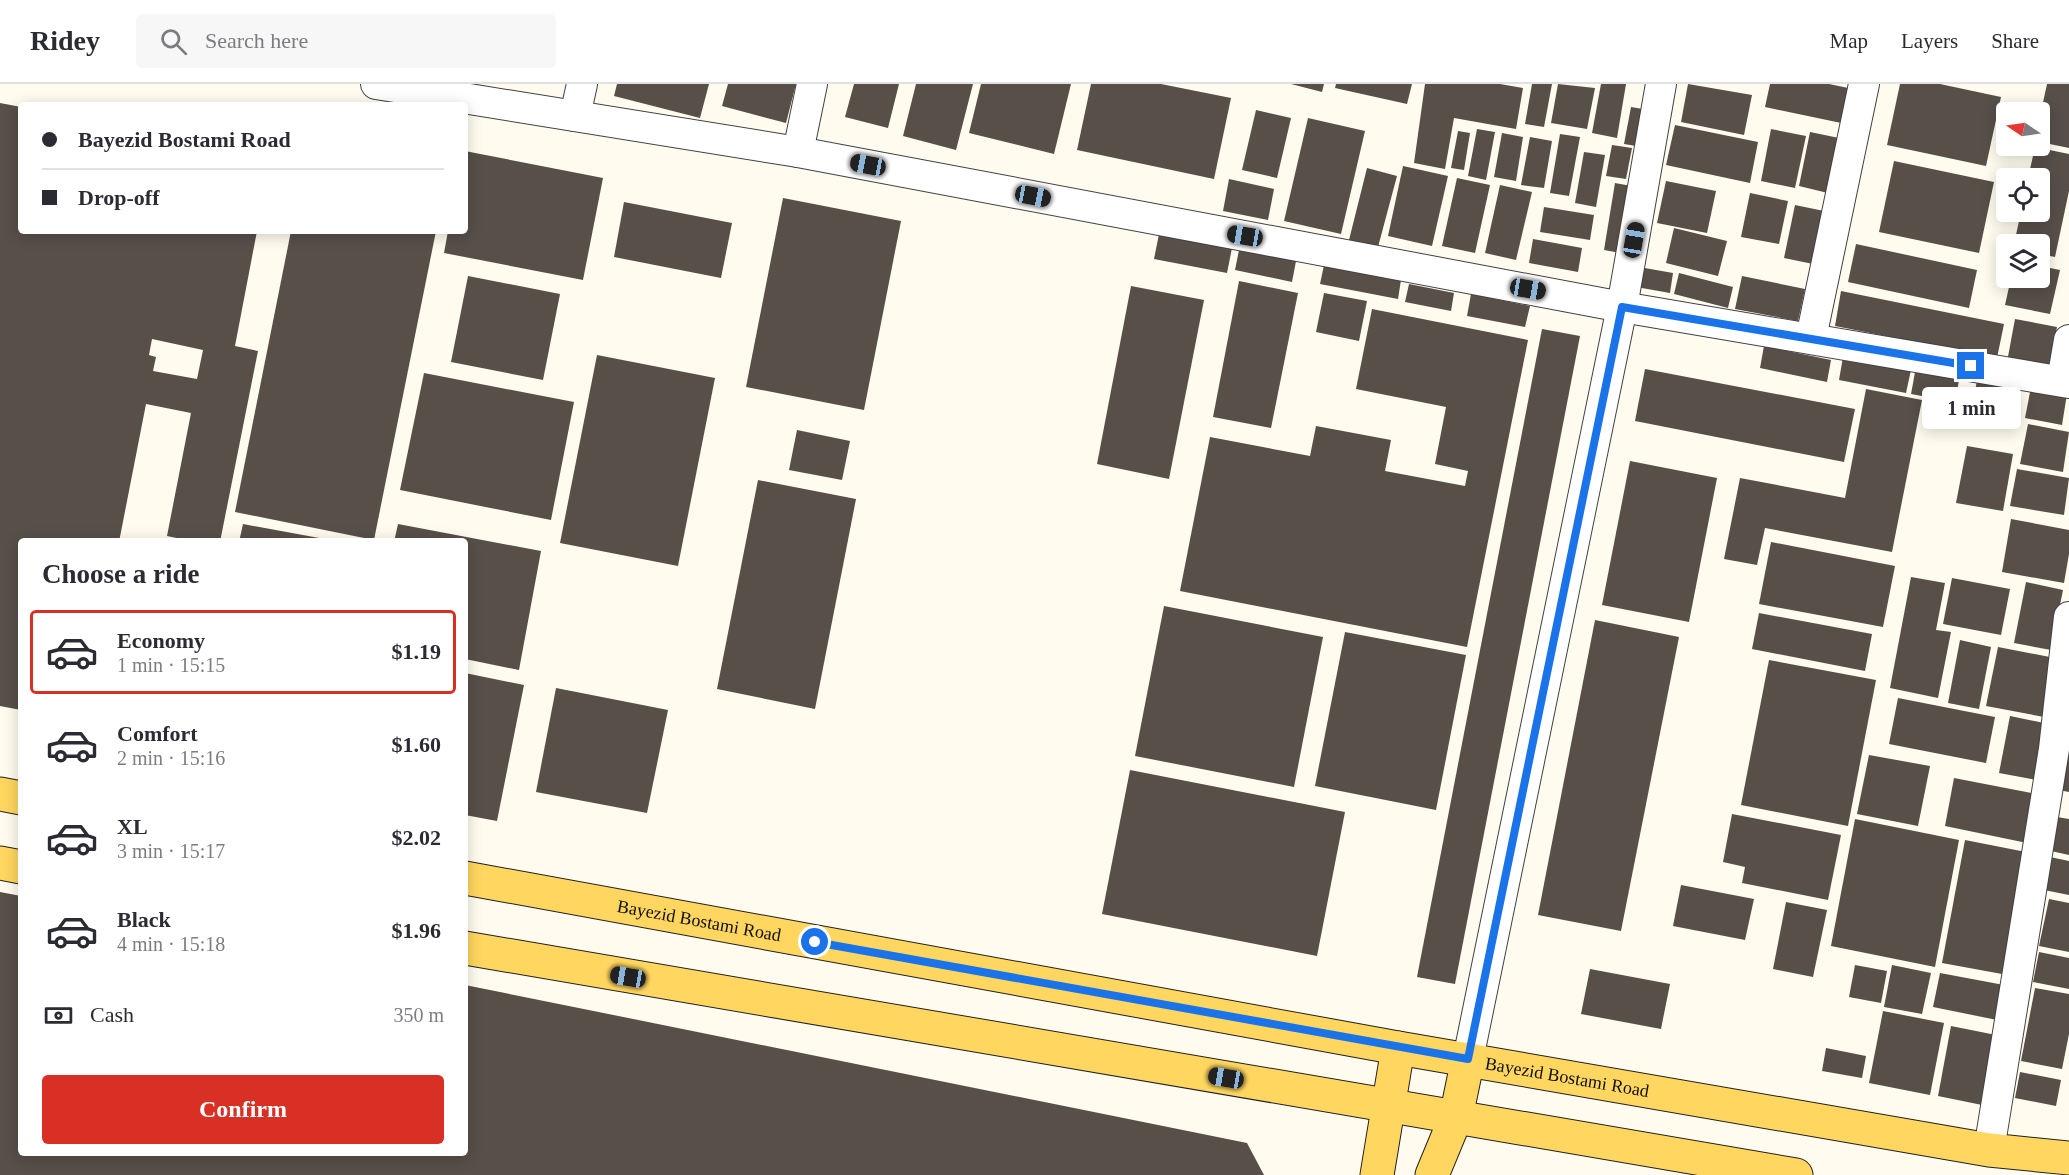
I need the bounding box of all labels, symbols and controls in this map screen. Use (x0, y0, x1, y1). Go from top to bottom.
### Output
search box (136, 14, 556, 68)
text: Ridey (30, 25, 100, 56)
icon: search (157, 25, 190, 58)
text: Search here (205, 28, 308, 53)
text: Map (1830, 29, 1868, 53)
text: Layers (1901, 29, 1958, 53)
text: Share (1991, 29, 2039, 53)
north arrow (1996, 102, 2050, 156)
map controls (1996, 102, 2050, 288)
text: Bayezid Bostami Road (78, 127, 291, 152)
car (849, 153, 887, 177)
button: locate (1996, 168, 2050, 222)
car (1014, 184, 1052, 208)
text: Drop-off (78, 185, 159, 210)
car (1622, 221, 1646, 259)
car (1226, 224, 1264, 248)
button: layers (1996, 234, 2050, 288)
car (1509, 277, 1547, 301)
route end (1957, 352, 1984, 379)
callout: 1 min (1922, 387, 2020, 429)
text: 1 min (1947, 397, 1996, 419)
text: Choose a ride (42, 559, 200, 589)
icon: car (45, 625, 99, 679)
text: Economy (117, 628, 205, 653)
text: $1.19 (392, 639, 441, 664)
text: 1 min · 15:15 (117, 654, 225, 676)
icon: car (45, 718, 99, 772)
text: Comfort (117, 721, 198, 746)
text: $1.60 (392, 732, 441, 757)
text: 2 min · 15:16 (117, 747, 225, 769)
icon: car (45, 811, 99, 865)
text: XL (117, 814, 148, 839)
text: $2.02 (392, 825, 441, 850)
text: 3 min · 15:17 (117, 840, 225, 862)
street label: Bayezid Bostami Road (616, 896, 783, 945)
icon: car (45, 904, 99, 958)
text: Black (117, 907, 171, 932)
text: $1.96 (392, 918, 441, 943)
route start (801, 928, 828, 955)
text: 4 min · 15:18 (117, 933, 225, 955)
car (609, 965, 647, 989)
icon: cash (42, 999, 75, 1032)
text: Cash (90, 1002, 134, 1027)
text: 350 m (393, 1004, 444, 1026)
street label: Bayezid Bostami Road (1484, 1053, 1651, 1101)
car (1207, 1066, 1245, 1090)
button: Confirm (42, 1075, 444, 1144)

